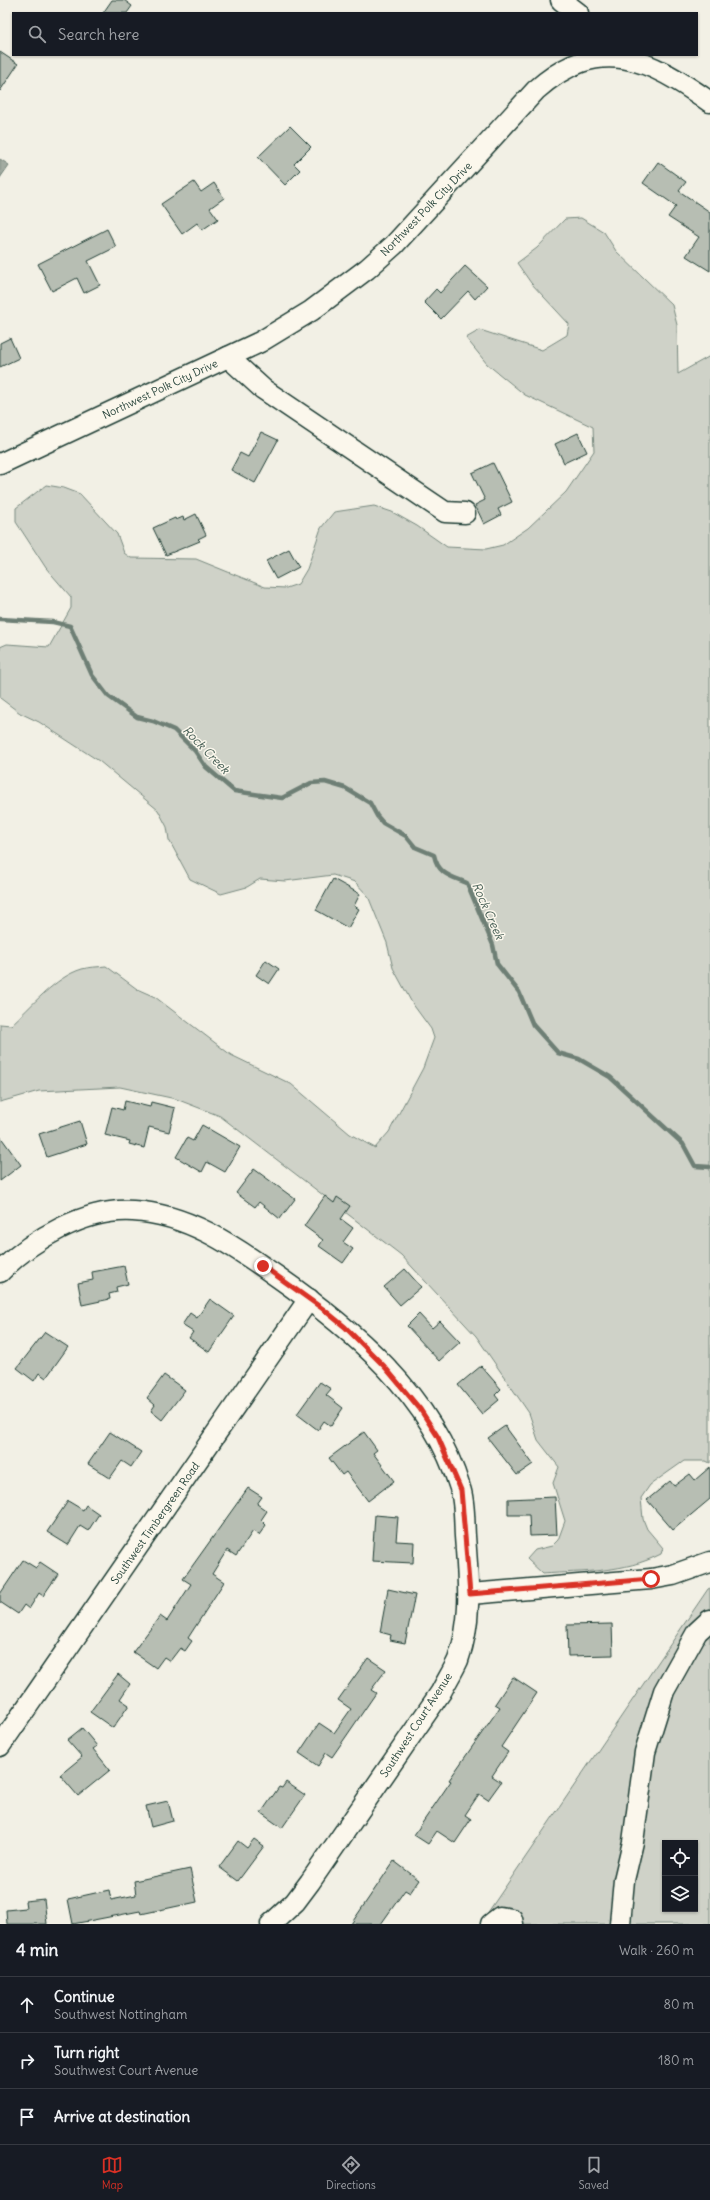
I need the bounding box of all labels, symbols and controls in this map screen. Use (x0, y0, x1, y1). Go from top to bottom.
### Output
search box (12, 12, 698, 56)
icon: search (26, 23, 48, 45)
text: Search here (58, 25, 139, 44)
street label: Northwest Polk City Drive (377, 159, 475, 259)
street label: Northwest Polk City Drive (100, 356, 220, 422)
water label: Rock Creek (180, 723, 233, 777)
water label: Rock Creek (469, 880, 508, 942)
route end (254, 1257, 272, 1275)
street label: Southwest Timbergreen Road (107, 1459, 203, 1587)
route start (642, 1570, 660, 1588)
street label: Southwest Court Avenue (377, 1670, 455, 1780)
map controls (662, 1840, 698, 1912)
button: locate (662, 1840, 698, 1876)
button: layers (662, 1876, 698, 1912)
text: 4 min (16, 1939, 58, 1961)
text: Walk · 260 m (619, 1942, 694, 1959)
text: Continue (54, 1987, 115, 2006)
icon: ahead (16, 1994, 38, 2016)
text: 80 m (663, 1996, 694, 2013)
text: Southwest Nottingham (54, 2006, 187, 2023)
text: Turn right (54, 2043, 119, 2062)
icon: right (16, 2050, 38, 2072)
text: 180 m (658, 2052, 694, 2069)
text: Southwest Court Avenue (54, 2062, 198, 2079)
icon: arrive (16, 2106, 38, 2128)
text: Arrive at destination (54, 2107, 190, 2126)
tab: Map (101, 2154, 123, 2192)
tab: Directions (326, 2154, 376, 2192)
tab: Saved (578, 2154, 609, 2192)

